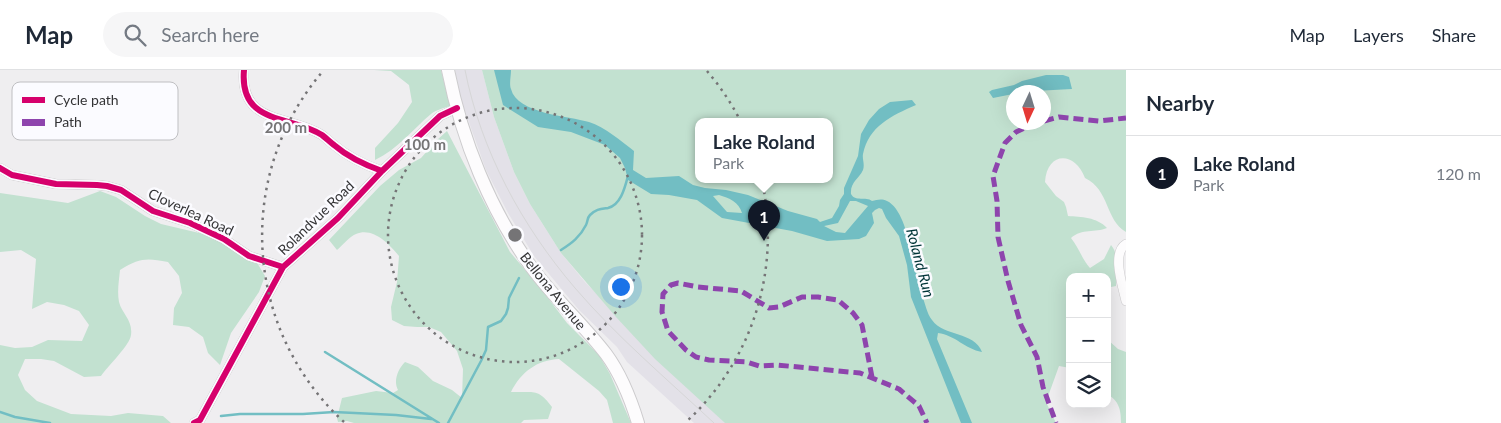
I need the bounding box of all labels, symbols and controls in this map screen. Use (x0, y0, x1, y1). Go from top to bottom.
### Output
search box (103, 12, 453, 57)
text: Map (25, 20, 73, 49)
icon: search (121, 21, 149, 49)
text: Search here (161, 23, 259, 46)
text: Map (1289, 24, 1325, 46)
text: Layers (1353, 24, 1404, 46)
text: Share (1432, 24, 1476, 46)
legend (12, 82, 178, 140)
north arrow (1006, 85, 1051, 130)
text: Nearby (1146, 90, 1214, 115)
text: Cycle path (54, 91, 119, 108)
text: Path (54, 113, 82, 130)
text: 200 m (265, 118, 307, 136)
popup (695, 118, 833, 183)
text: Lake Roland (713, 130, 815, 153)
text: 100 m (404, 135, 446, 153)
text: Lake Roland (1193, 152, 1295, 175)
text: Park (713, 153, 744, 172)
text: 1 (1157, 164, 1167, 183)
text: 120 m (1436, 164, 1481, 183)
text: Park (1193, 175, 1224, 194)
street label: Rolandvue Road (274, 177, 357, 258)
street label: Cloverlea Road (146, 184, 237, 239)
pin: 1 (748, 200, 780, 241)
centre of rings (506, 226, 524, 244)
water label: Roland Run (903, 226, 939, 299)
street label: Bellona Avenue (517, 248, 590, 333)
map controls (1066, 273, 1111, 408)
button: + (1066, 273, 1111, 318)
your location (608, 274, 634, 300)
button: − (1066, 318, 1111, 363)
button: layers (1066, 363, 1111, 408)

